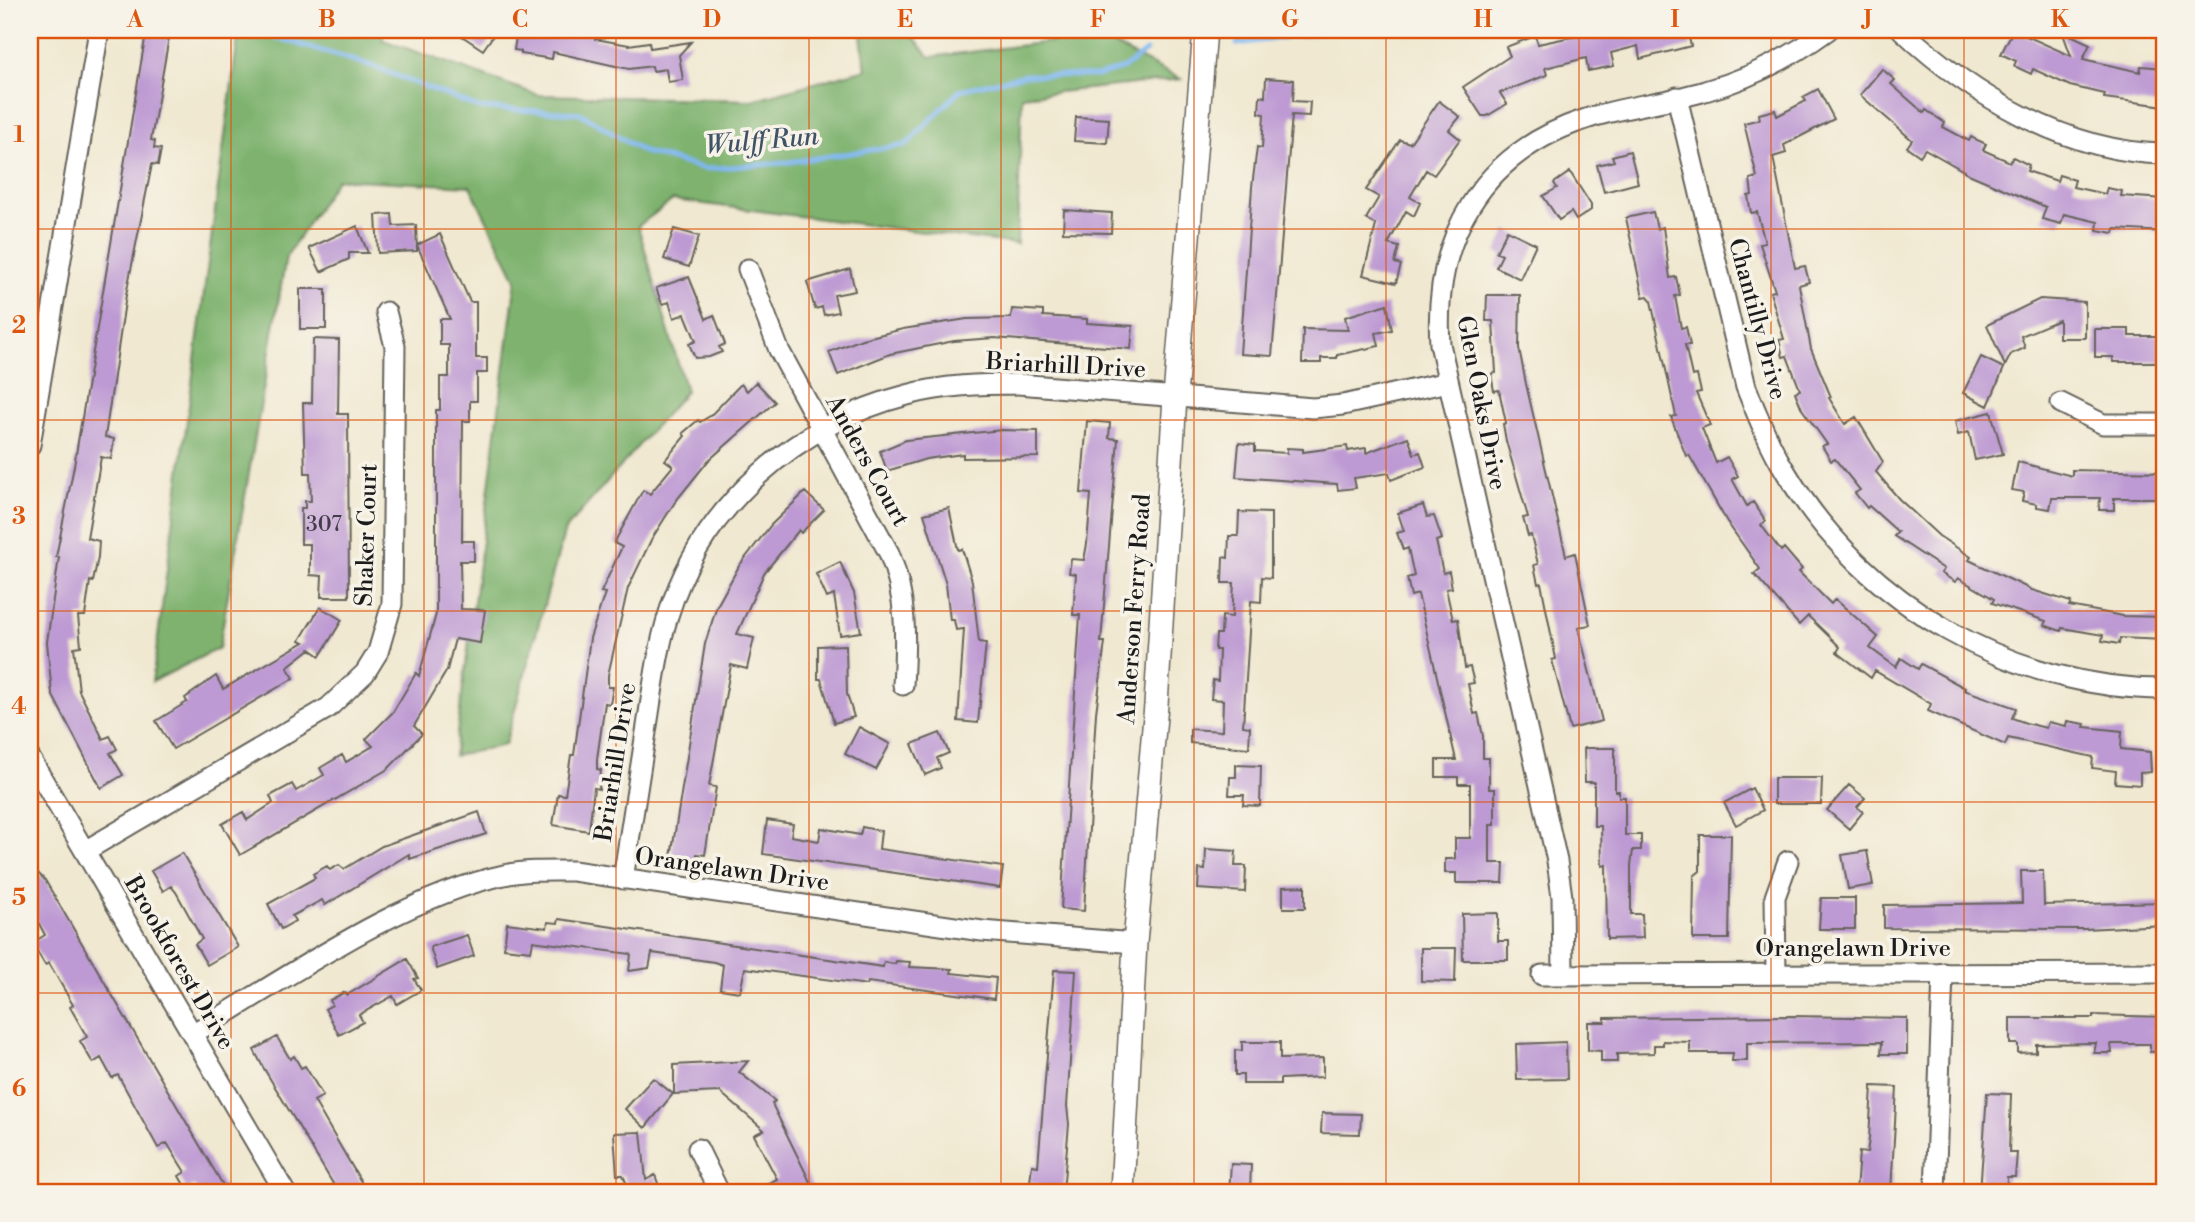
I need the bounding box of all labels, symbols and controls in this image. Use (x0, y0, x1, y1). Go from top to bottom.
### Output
text: A (126, 6, 144, 34)
text: B (318, 6, 336, 34)
text: C (512, 6, 528, 34)
text: D (703, 6, 721, 34)
text: E (897, 6, 913, 34)
text: F (1090, 6, 1106, 34)
text: G (1281, 6, 1299, 34)
text: H (1474, 6, 1493, 34)
text: I (1671, 6, 1680, 34)
text: J (1861, 6, 1873, 34)
text: K (2051, 6, 2070, 34)
water label: Wulff Run (704, 120, 820, 162)
text: 1 (13, 121, 25, 149)
street label: Chantilly Drive (1721, 235, 1793, 403)
text: 2 (12, 312, 26, 340)
street label: Glen Oaks Drive (1449, 313, 1513, 493)
street label: Briarhill Drive (984, 347, 1147, 385)
street label: Anders Court (818, 389, 916, 532)
street label: Shaker Court (350, 462, 385, 607)
street label: Anderson Ferry Road (1112, 492, 1158, 726)
text: 3 (12, 503, 26, 531)
house number: 307 (306, 512, 342, 538)
street label: Briarhill Drive (588, 681, 643, 844)
text: 4 (11, 693, 27, 721)
street label: Orangelawn Drive (633, 842, 831, 898)
street label: Brookforest Drive (117, 870, 241, 1055)
text: 5 (12, 884, 26, 912)
street label: Orangelawn Drive (1755, 934, 1951, 964)
text: 6 (12, 1075, 26, 1103)

